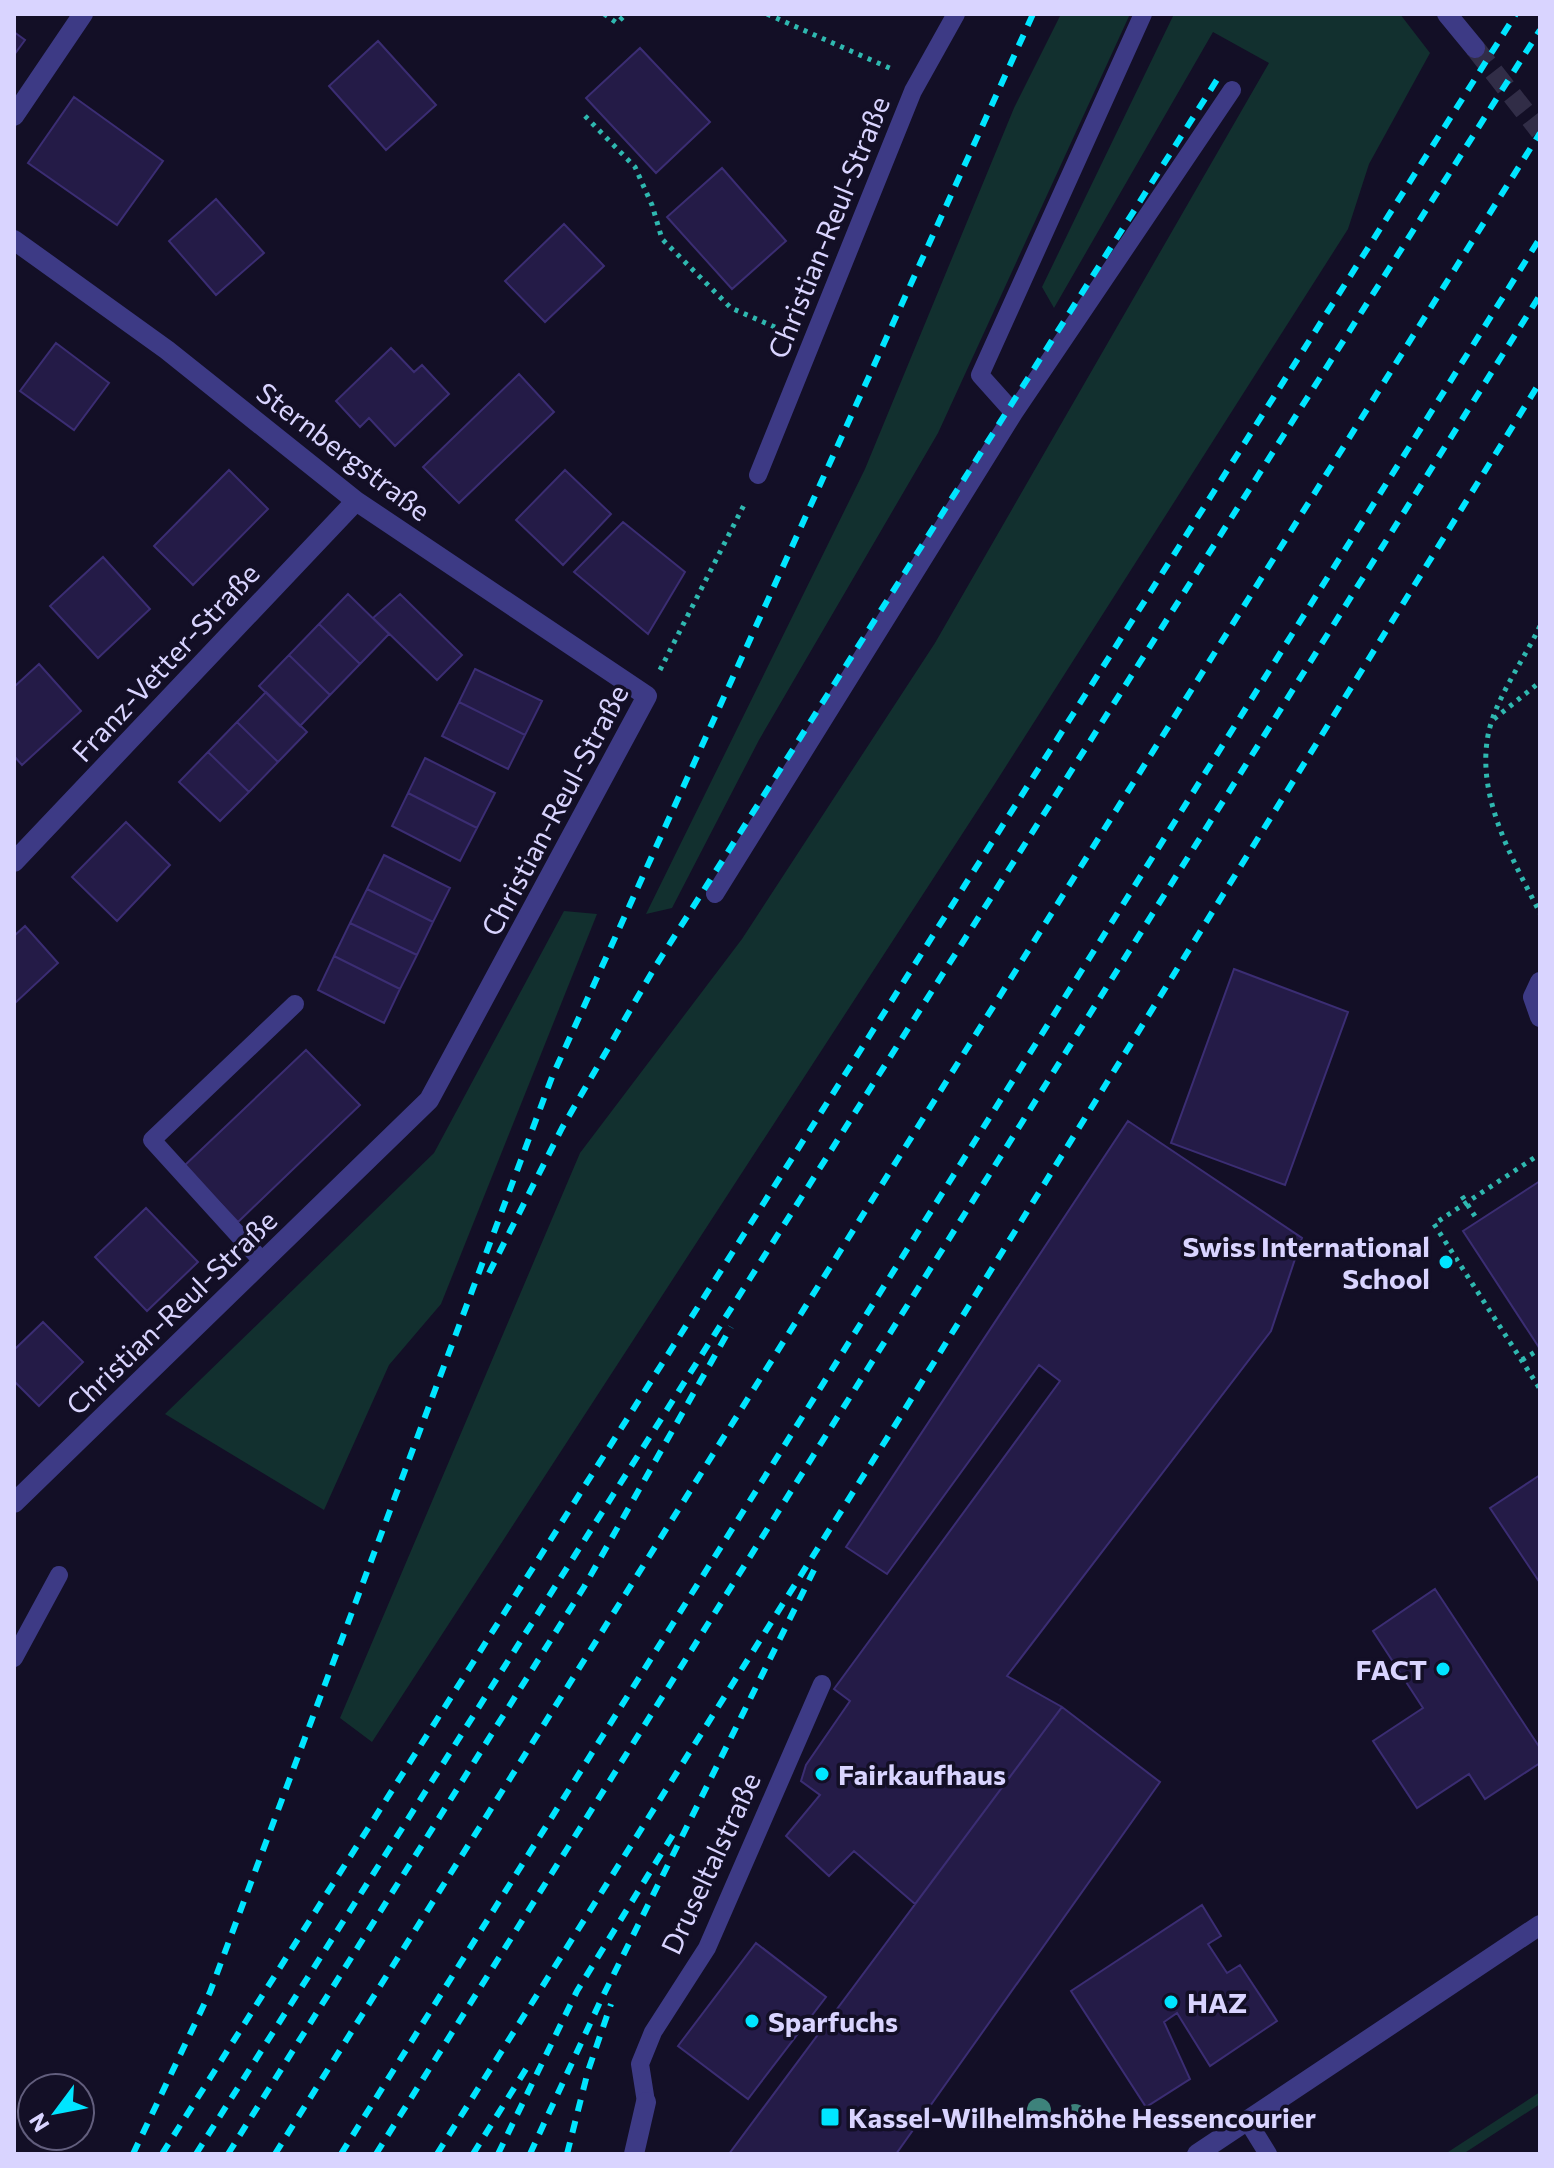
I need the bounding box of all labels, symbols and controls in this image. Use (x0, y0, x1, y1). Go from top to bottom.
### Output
street label: Christian-Reul-Straße (760, 91, 896, 363)
street label: Sternbergstraße (250, 375, 438, 527)
street label: Franz-Vetter-Straße (64, 556, 266, 768)
street label: Christian-Reul-Straße (473, 679, 635, 941)
street label: Christian-Reul-Straße (59, 1203, 283, 1421)
place label: Swiss International School (1183, 1229, 1430, 1295)
marker: Swiss International School (1437, 1253, 1455, 1271)
place label: FACT (1355, 1652, 1427, 1686)
marker: FACT (1434, 1660, 1452, 1678)
place label: Fairkaufhaus (838, 1757, 1006, 1791)
marker: Fairkaufhaus (813, 1765, 831, 1783)
street label: Druseltalstraße (653, 1767, 767, 1959)
place label: HAZ (1187, 1985, 1247, 2019)
marker: HAZ (1162, 1993, 1180, 2011)
place label: Sparfuchs (768, 2004, 898, 2038)
marker: Sparfuchs (743, 2012, 761, 2030)
north arrow (16, 2072, 96, 2152)
place label: Kassel-Wilhelmshöhe Hessencourier (848, 2100, 1317, 2134)
marker: Kassel-Wilhelmshöhe Hessencourier (819, 2106, 841, 2128)
text: N (23, 2109, 54, 2137)

